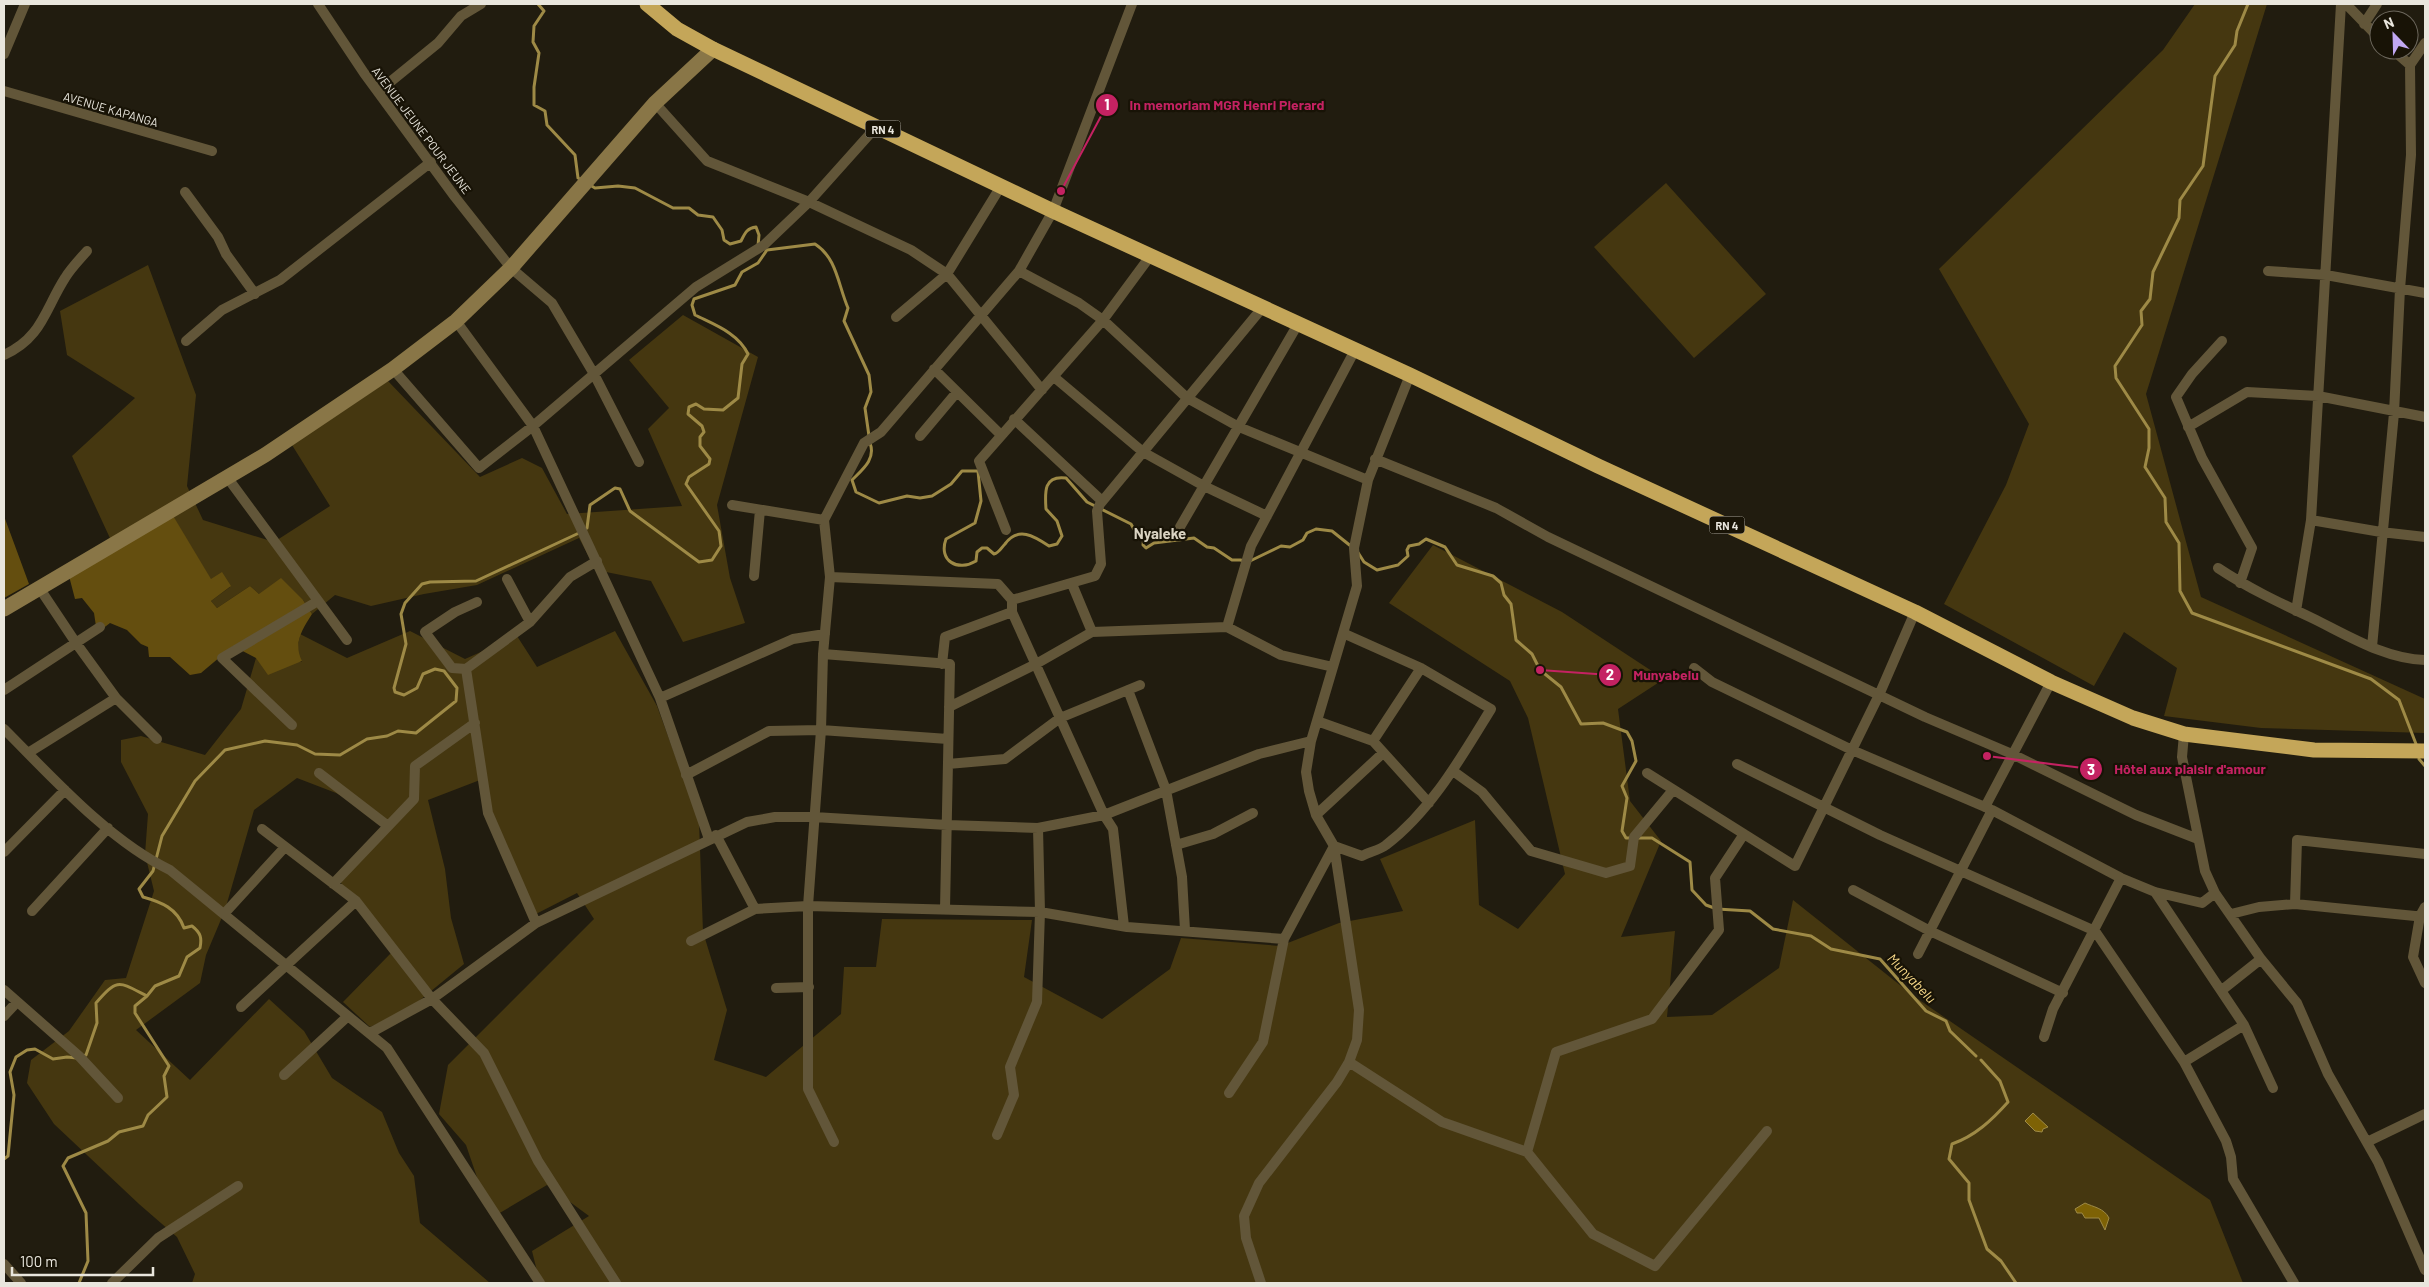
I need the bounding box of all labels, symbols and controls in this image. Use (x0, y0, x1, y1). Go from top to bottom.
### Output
north arrow (2369, 10, 2419, 60)
text: N (2381, 13, 2396, 32)
street label: AVENUE JEUNE POUR JEUNE (370, 64, 474, 196)
street label: AVENUE KAPANGA (62, 89, 160, 129)
callout: In memoriam MGR Henri Pierard (1095, 91, 1334, 120)
text: 1 (1104, 95, 1110, 113)
text: In memoriam MGR Henri Pierard (1130, 96, 1324, 113)
road number: RN 4 (866, 120, 900, 138)
road number: RN 4 (1710, 516, 1744, 534)
district label: Nyaleke (1134, 524, 1186, 542)
callout: Munyabelu (1598, 660, 1708, 689)
text: 2 (1606, 665, 1614, 683)
text: Munyabelu (1633, 666, 1699, 683)
callout: Hôtel aux plaisir d'amour (2079, 755, 2276, 784)
text: 3 (2087, 760, 2095, 778)
text: Hôtel aux plaisir d'amour (2114, 760, 2266, 777)
water label: Munyabelu (1884, 950, 1940, 1006)
scale bar (12, 1244, 154, 1276)
text: 100 m (20, 1252, 58, 1270)

